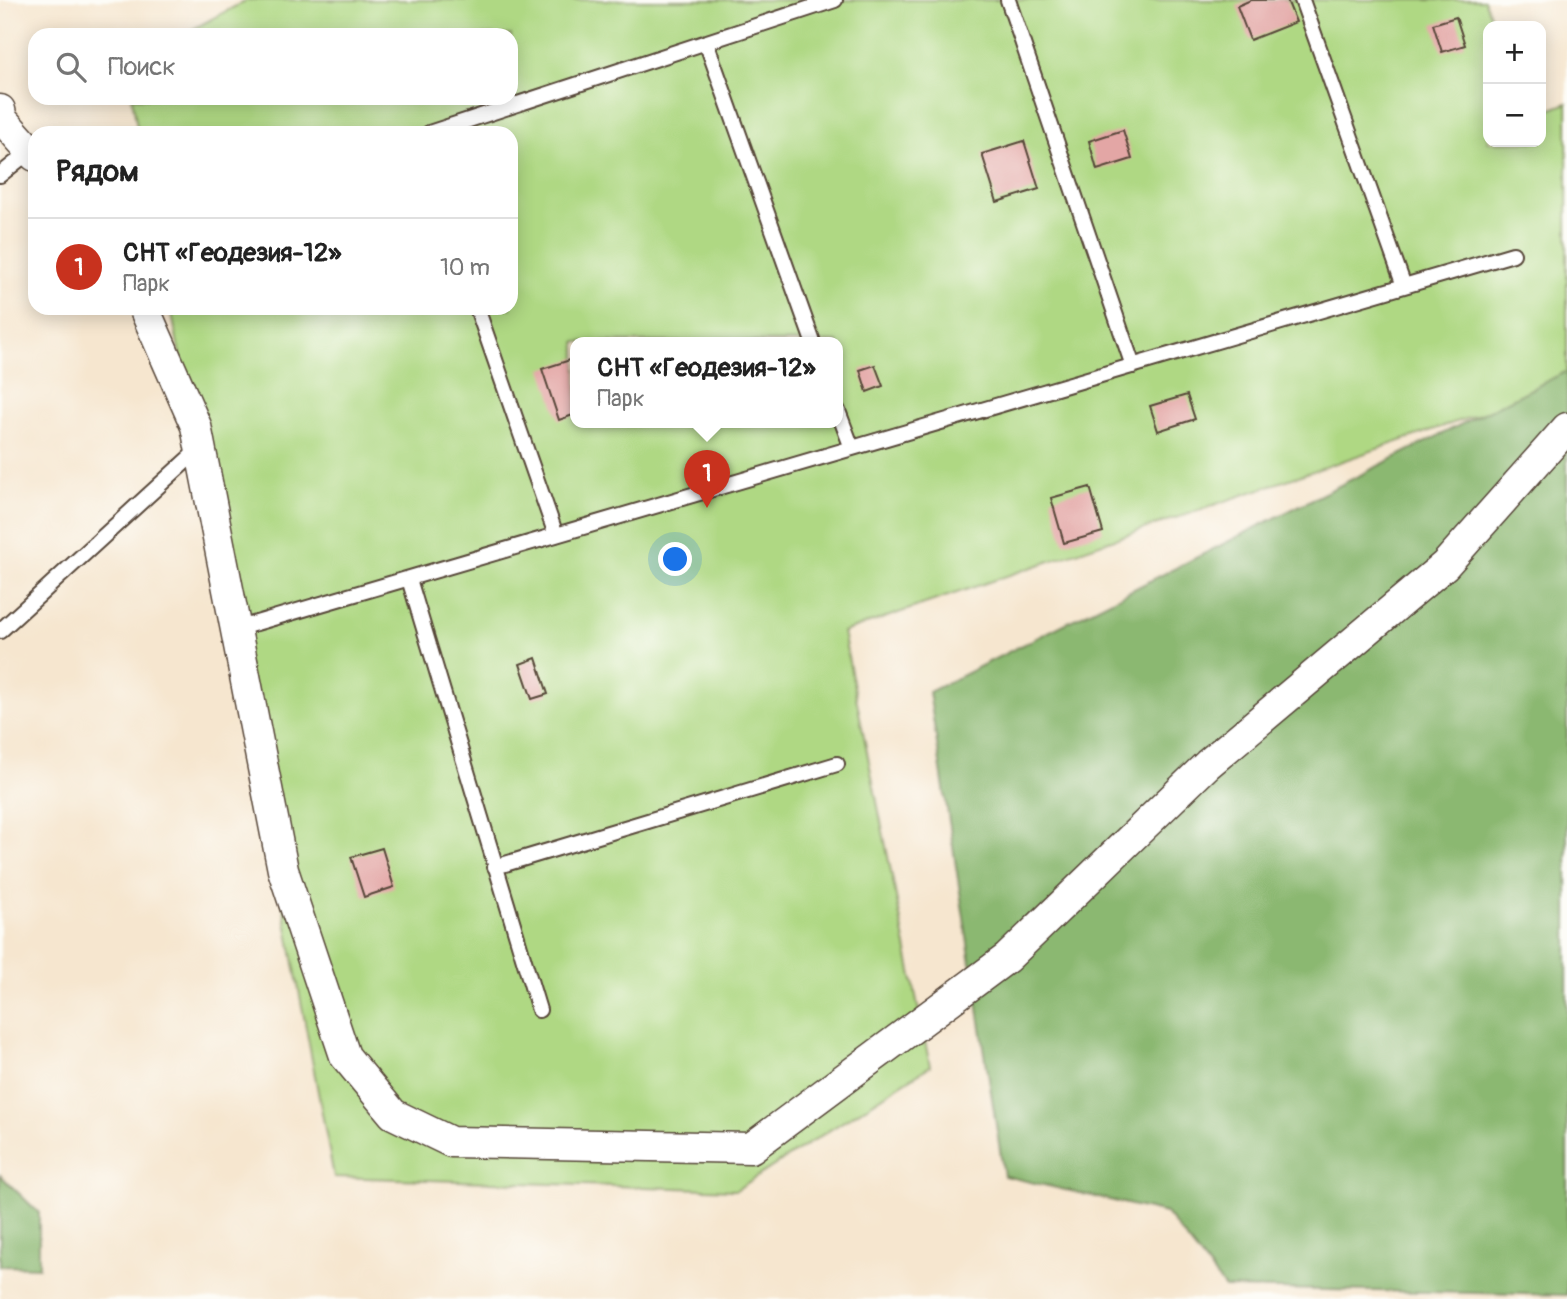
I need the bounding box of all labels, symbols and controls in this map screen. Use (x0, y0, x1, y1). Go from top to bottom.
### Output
map controls (1483, 21, 1546, 147)
button: + (1483, 21, 1546, 84)
search box (28, 28, 518, 105)
icon: search (52, 48, 90, 86)
text: Поиск (108, 51, 176, 83)
button: − (1483, 84, 1546, 147)
text: Рядом (56, 153, 139, 190)
text: СНТ «Геодезия-12» (123, 237, 341, 269)
text: 1 (75, 253, 84, 282)
text: 10 m (440, 253, 490, 282)
text: Парк (123, 269, 170, 298)
popup (570, 337, 843, 428)
text: СНТ «Геодезия-12» (597, 352, 816, 384)
text: Парк (597, 384, 645, 413)
pin: 1 (684, 450, 730, 508)
your location (658, 542, 692, 576)

